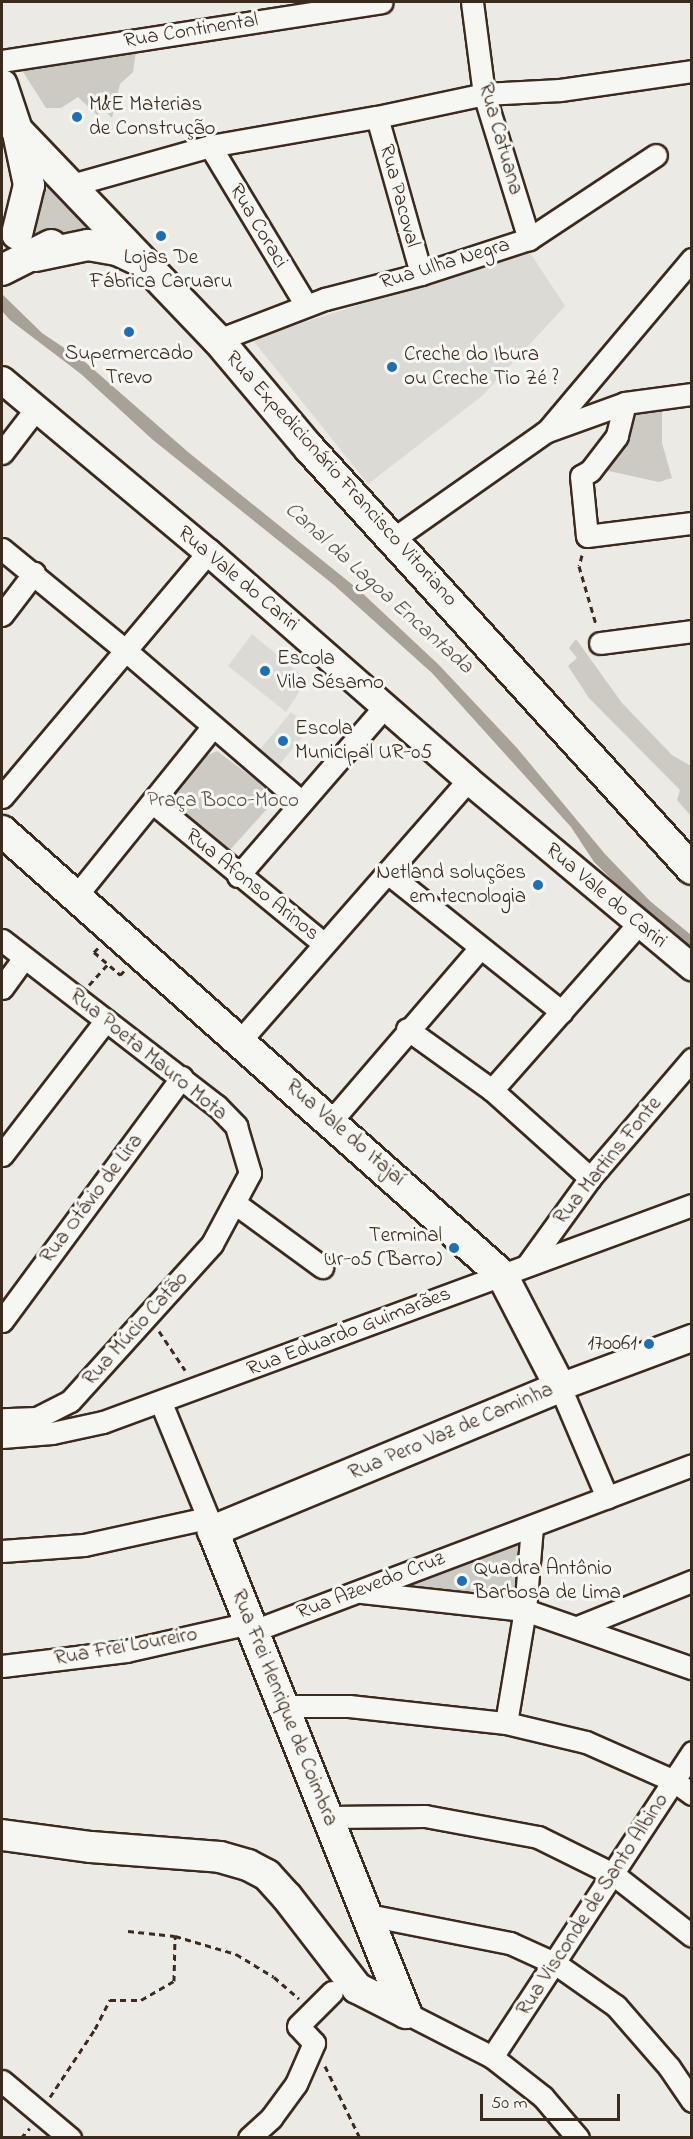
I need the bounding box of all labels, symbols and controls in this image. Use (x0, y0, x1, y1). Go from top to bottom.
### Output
street label: Rua Continental (122, 8, 260, 54)
street label: Rua Catuana (472, 80, 528, 198)
place label: M&E Materias de Construção (89, 92, 215, 142)
marker: M&E Materias de Construção (70, 110, 84, 124)
street label: Rua Pacoval (373, 142, 425, 250)
street label: Rua Coraci (223, 179, 293, 273)
marker: Lojas De Fábrica Caruaru (154, 229, 168, 243)
street label: Rua Ulha Negra (377, 232, 513, 296)
place label: Lojas De Fábrica Caruaru (90, 245, 232, 295)
marker: Supermercado Trevo (122, 325, 136, 339)
place label: Supermercado Trevo (65, 341, 193, 391)
place label: Creche do Ibura ou Creche Tio Zé ? (404, 342, 559, 392)
street label: Rua Expedicionário Francisco Vitoriano (220, 346, 462, 612)
marker: Creche do Ibura ou Creche Tio Zé ? (385, 360, 399, 374)
water label: Canal da Lagoa Encantada (278, 497, 478, 681)
street label: Rua Vale do Cariri (172, 521, 304, 637)
place label: Escola Vila Sésamo (277, 646, 384, 696)
marker: Escola Vila Sésamo (258, 664, 272, 678)
place label: Escola Municipal UR-05 (295, 716, 432, 766)
marker: Escola Municipal UR-05 (276, 734, 290, 748)
park label: Praça Boco-Moco (147, 788, 299, 814)
street label: Rua Afonso Arinos (180, 823, 324, 947)
street label: Rua Vale do Cariri (540, 838, 672, 954)
place label: Netland soluções em tecnologia (376, 860, 526, 910)
marker: Netland soluções em tecnologia (531, 878, 545, 892)
street label: Rua Poeta Mauro Mota (64, 984, 232, 1126)
street label: Rua Vale do Itajaí (280, 1074, 410, 1192)
street label: Rua Martins Fonte (549, 1092, 667, 1230)
street label: Rua Otávio de Lira (35, 1129, 149, 1269)
place label: Terminal Ur-05 (Barro) (324, 1223, 442, 1273)
marker: Terminal Ur-05 (Barro) (447, 1241, 461, 1255)
street label: Rua Múcio Catão (78, 1266, 194, 1392)
street label: Rua Eduardo Guimarães (244, 1281, 454, 1383)
place label: 170061 (588, 1331, 637, 1357)
marker: 170061 (642, 1337, 656, 1351)
street label: Rua Pero Vaz de Caminha (345, 1378, 557, 1486)
street label: Rua Azevedo Cruz (294, 1546, 448, 1626)
place label: Quadra Antônio Barbosa de Lima (474, 1556, 621, 1606)
marker: Quadra Antônio Barbosa de Lima (455, 1574, 469, 1588)
street label: Rua Frei Henrique de Coimbra (225, 1586, 343, 1830)
street label: Rua Frei Loureiro (53, 1622, 199, 1672)
street label: Rua Visconde de Santo Albino (512, 1789, 674, 2021)
scale bar (483, 2082, 622, 2120)
text: 50 m (491, 2091, 528, 2117)

